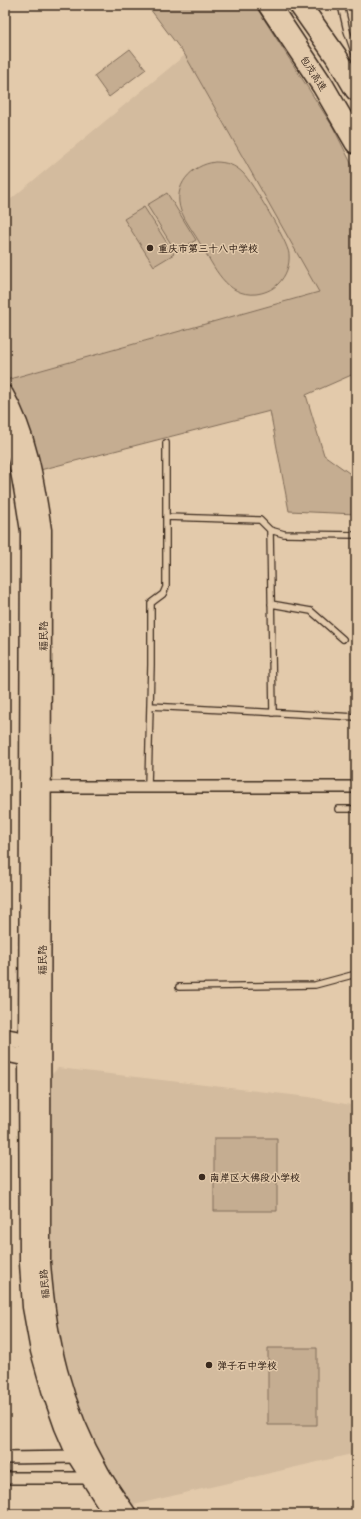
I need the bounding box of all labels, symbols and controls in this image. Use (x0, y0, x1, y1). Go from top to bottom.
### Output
street label: 包茂高速 (297, 52, 331, 94)
place label: 重庆市第三十八中学校 (158, 241, 258, 255)
marker: 重庆市第三十八中学校 (145, 243, 155, 253)
street label: 福民路 (36, 621, 50, 651)
street label: 福民路 (35, 945, 49, 975)
place label: 南岸区大佛段小学校 (210, 1170, 300, 1184)
marker: 南岸区大佛段小学校 (197, 1172, 207, 1182)
street label: 福民路 (36, 1268, 52, 1300)
place label: 弹子石中学校 (217, 1358, 277, 1372)
marker: 弹子石中学校 (204, 1360, 214, 1370)

